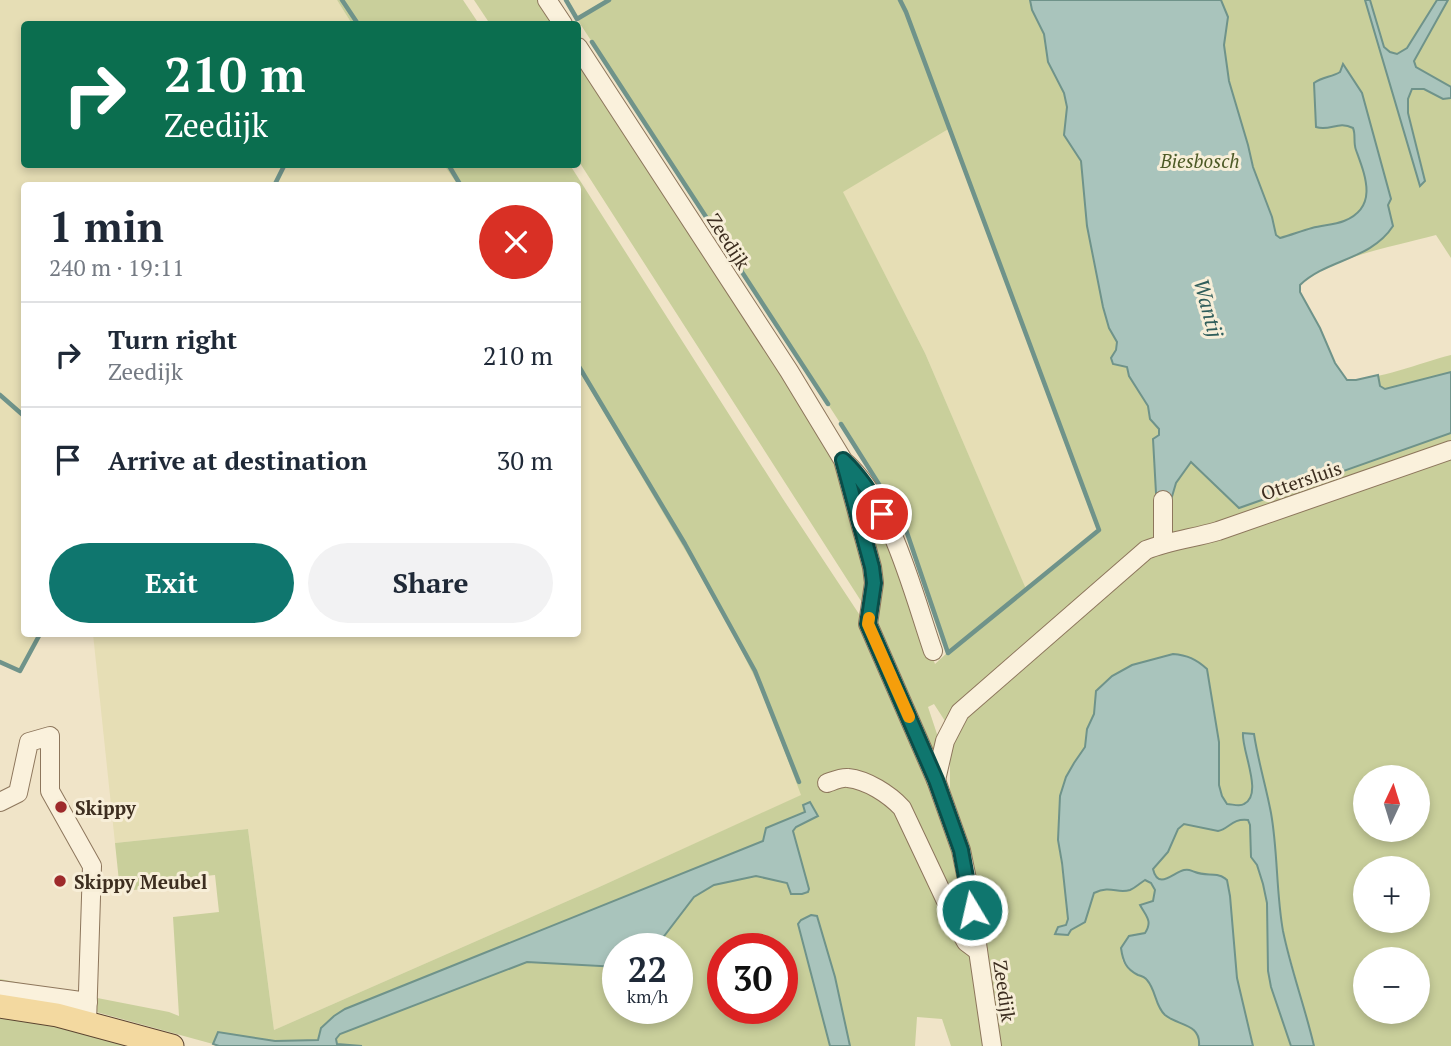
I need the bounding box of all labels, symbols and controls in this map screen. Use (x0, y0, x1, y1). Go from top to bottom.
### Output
text: 210 m (164, 41, 306, 106)
icon: right (49, 49, 140, 140)
text: Zeedijk (164, 104, 268, 146)
park label: Biesbosch (1159, 148, 1240, 173)
text: 1 min (49, 198, 164, 254)
button: close (479, 205, 553, 279)
street label: Zeedijk (702, 208, 756, 274)
text: 240 m · 19:11 (49, 252, 184, 283)
water label: Wantij (1188, 275, 1230, 341)
text: Turn right (108, 322, 237, 356)
icon: right (49, 336, 87, 374)
text: 210 m (483, 338, 553, 372)
text: Zeedijk (108, 356, 183, 387)
icon: arrive (49, 441, 87, 479)
text: Arrive at destination (108, 443, 367, 477)
text: 30 m (497, 443, 553, 477)
street label: Ottersluis (1257, 455, 1345, 505)
pin (852, 484, 912, 544)
icon: arrive (863, 495, 901, 533)
button: Exit (49, 543, 294, 623)
button: Share (308, 543, 553, 623)
north arrow (1353, 765, 1430, 842)
map controls (1353, 765, 1430, 1024)
place label: Skippy (75, 795, 137, 820)
marker: Skippy (53, 799, 69, 815)
button: + (1353, 856, 1430, 933)
place label: Skippy Meubel (74, 869, 207, 894)
marker: Skippy Meubel (52, 873, 68, 889)
position arrow (935, 873, 1009, 947)
speed limit sign: 30 (707, 933, 798, 1024)
text: 22 (628, 946, 667, 992)
button: − (1353, 947, 1430, 1024)
street label: Zeedijk (988, 959, 1022, 1024)
text: km/h (627, 984, 668, 1008)

